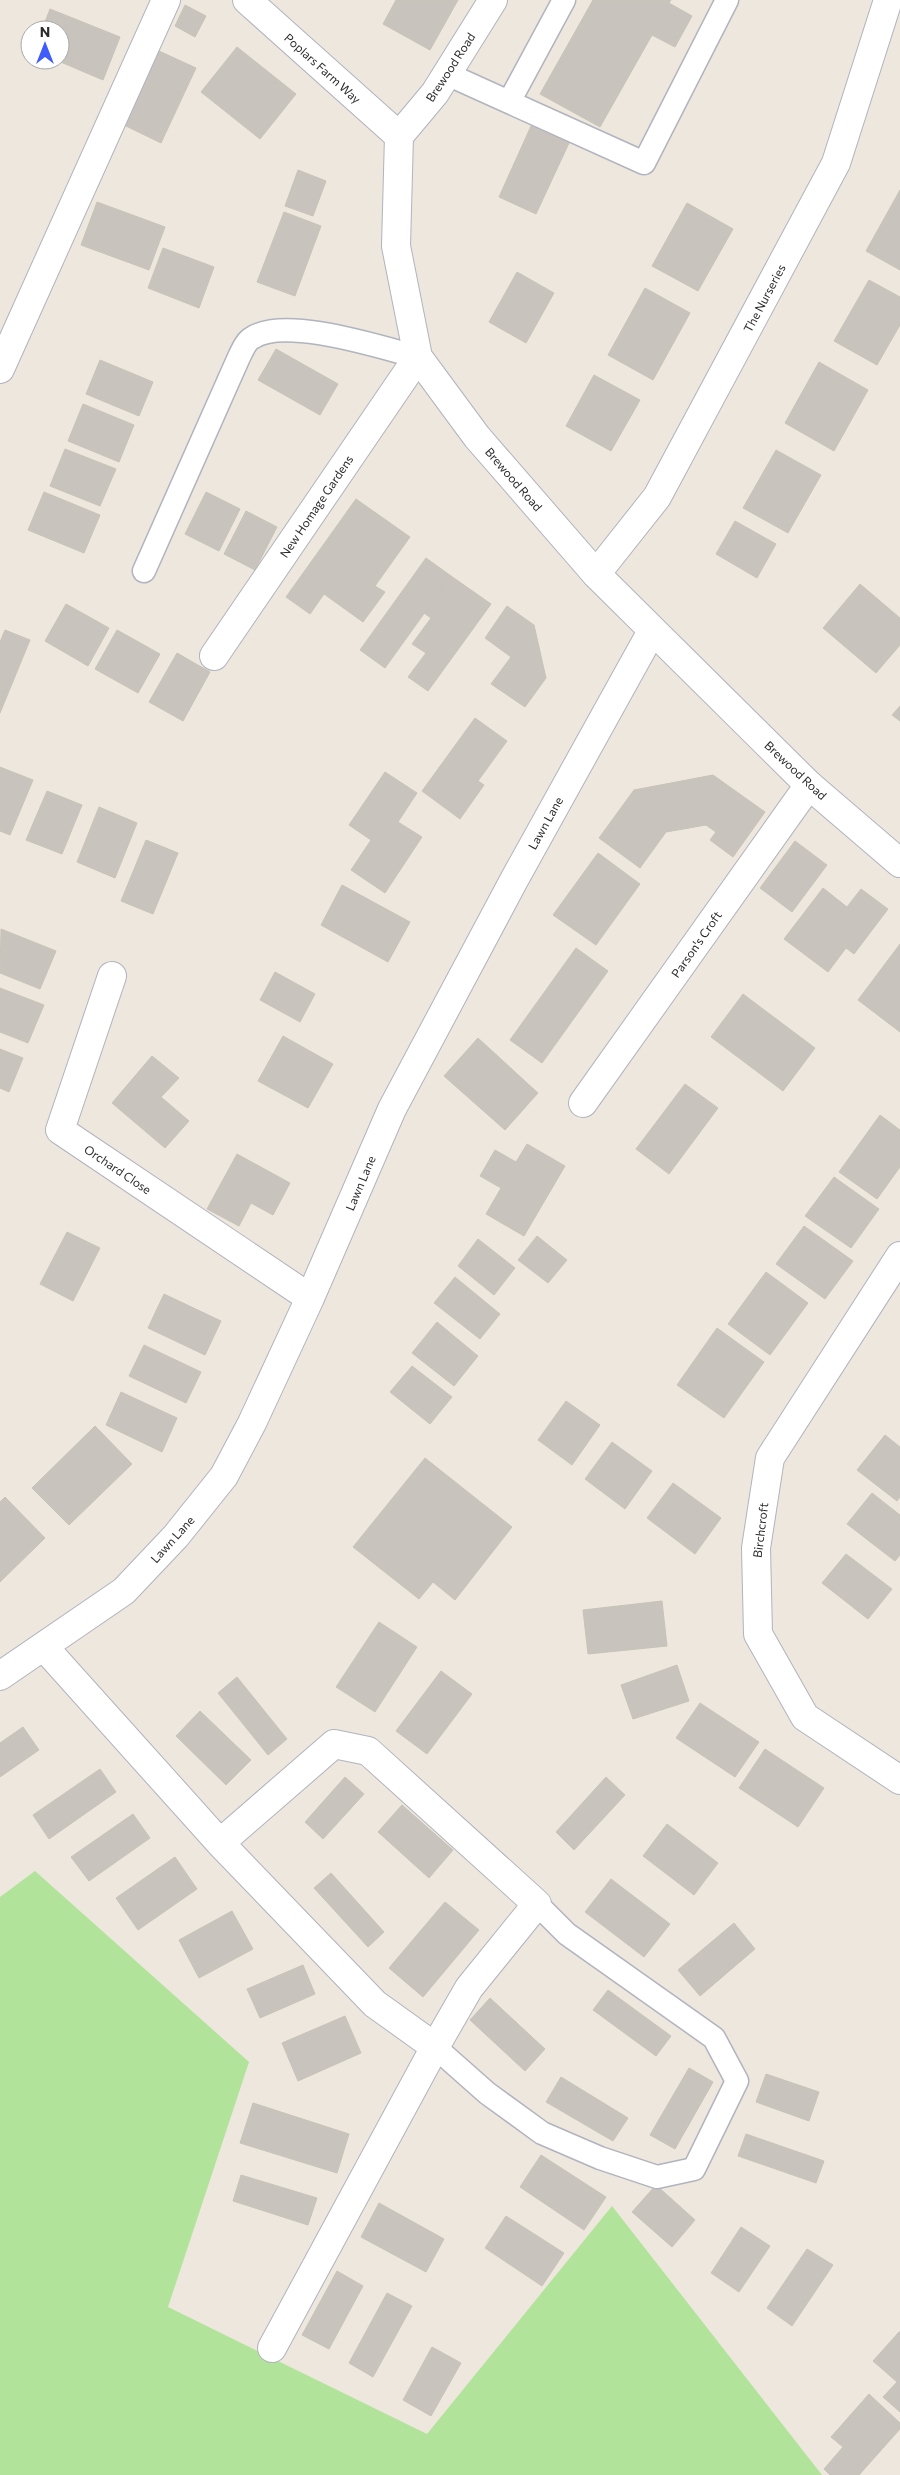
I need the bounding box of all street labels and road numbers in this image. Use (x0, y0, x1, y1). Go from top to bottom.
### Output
street label: Poplars Farm Way (282, 30, 364, 106)
street label: Brewood Road (422, 30, 478, 104)
street label: The Nurseries (740, 262, 788, 334)
street label: Brewood Road (483, 444, 545, 514)
street label: New Homage Gardens (277, 452, 355, 560)
street label: Brewood Road (762, 738, 830, 802)
street label: Lawn Lane (525, 794, 565, 852)
street label: Parson's Croft (668, 908, 724, 980)
street label: Orchard Close (82, 1142, 154, 1196)
street label: Lawn Lane (342, 1153, 378, 1213)
street label: Birchcroft (750, 1502, 770, 1558)
street label: Lawn Lane (147, 1513, 197, 1565)

